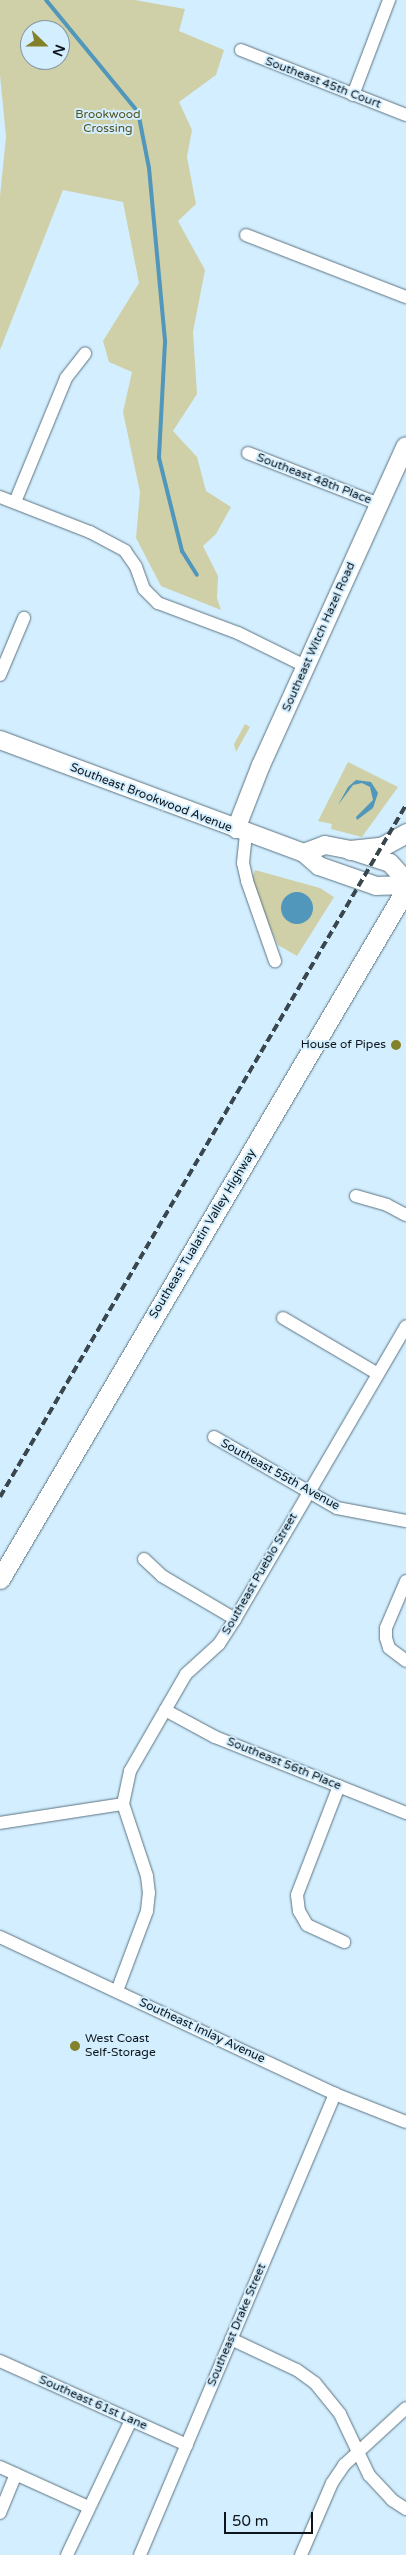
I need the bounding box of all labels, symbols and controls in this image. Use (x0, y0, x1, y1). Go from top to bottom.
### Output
north arrow (20, 20, 70, 70)
text: N (48, 42, 68, 59)
street label: Southeast 45th Court (263, 54, 383, 112)
park label: Brookwood Crossing (75, 108, 141, 136)
street label: Southeast 48th Place (255, 450, 373, 508)
street label: Southeast Witch Hazel Road (279, 560, 359, 714)
street label: Southeast Brookwood Avenue (68, 760, 234, 836)
place label: House of Pipes (301, 1038, 386, 1052)
marker: House of Pipes (390, 1039, 402, 1051)
street label: Southeast Tualatin Valley Highway (147, 1147, 259, 1321)
street label: Southeast 55th Avenue (218, 1436, 342, 1514)
street label: Southeast Pueblo Street (219, 1511, 301, 1637)
street label: Southeast 56th Place (225, 1735, 343, 1793)
street label: Southeast Imlay Avenue (137, 1995, 267, 2067)
place label: West Coast Self-Storage (85, 2032, 156, 2060)
marker: West Coast Self-Storage (69, 2040, 81, 2052)
street label: Southeast Drake Street (205, 2262, 269, 2388)
street label: Southeast 61st Lane (37, 2373, 149, 2433)
scale bar (226, 2502, 315, 2534)
text: 50 m (232, 2512, 269, 2530)

